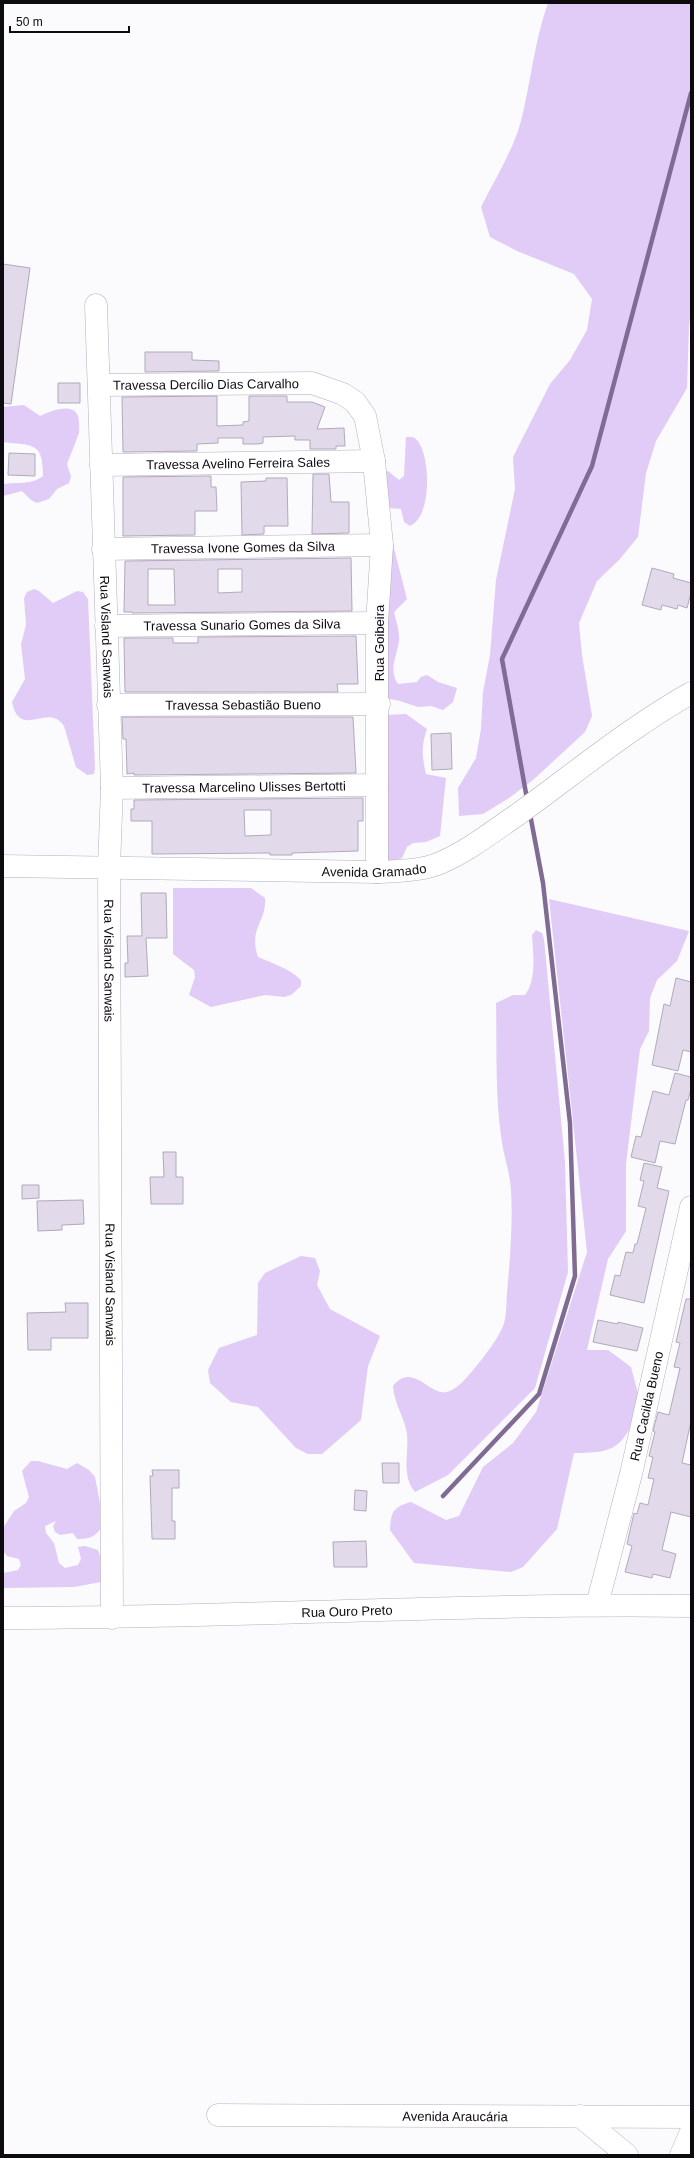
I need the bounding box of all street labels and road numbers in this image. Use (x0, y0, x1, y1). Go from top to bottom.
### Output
street label: Travessa Dercílio Dias Carvalho (113, 376, 299, 392)
street label: Travessa Avelino Ferreira Sales (146, 454, 330, 472)
street label: Travessa Ivone Gomes da Silva (151, 538, 336, 556)
street label: Rua Visland Sanwais (97, 575, 117, 699)
street label: Rua Goibeira (372, 604, 387, 681)
street label: Travessa Sunario Gomes da Silva (143, 616, 341, 633)
street label: Travessa Sebastião Bueno (165, 697, 321, 712)
street label: Travessa Marcelino Ulisses Bertotti (142, 778, 346, 795)
street label: Avenida Gramado (322, 860, 427, 880)
street label: Rua Visland Sanwais (102, 899, 117, 1023)
street label: Rua Visland Sanwais (103, 1223, 118, 1347)
street label: Rua Cacilda Bueno (627, 1350, 666, 1462)
street label: Rua Ouro Preto (301, 1602, 393, 1620)
street label: Avenida Araucária (402, 2108, 508, 2124)

